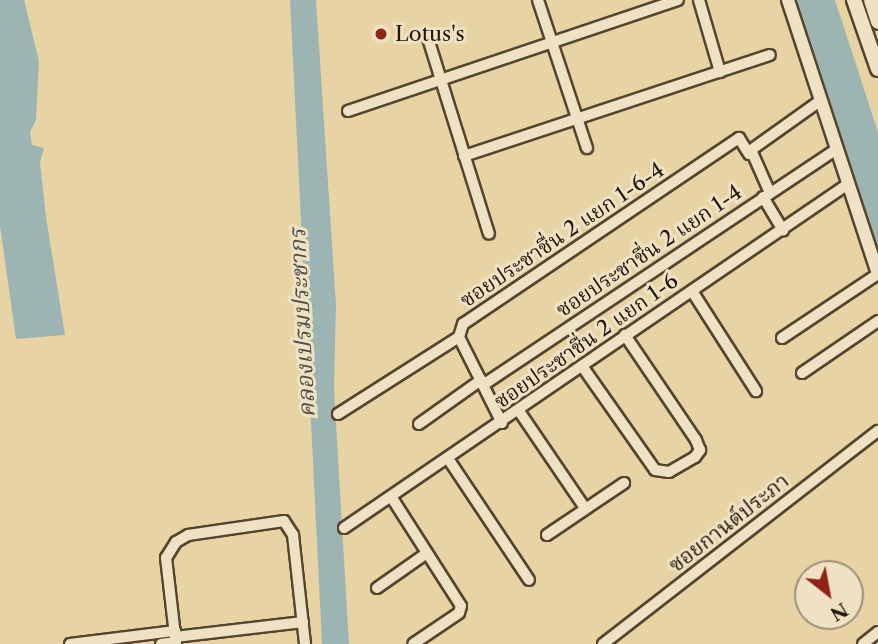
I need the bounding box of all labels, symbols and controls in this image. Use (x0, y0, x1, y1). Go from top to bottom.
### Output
place label: Lotus's (395, 21, 465, 47)
marker: Lotus's (373, 26, 389, 42)
street label: ซอยประชาชื่น 2 แยก 1-6-4 (455, 157, 669, 313)
street label: ซอยประชาชื่น 2 แยก 1-4 (551, 180, 747, 322)
water label: คลองเปรมประชากร (283, 228, 321, 418)
street label: ซอยประชาชื่น 2 แยก 1-6 (489, 268, 683, 414)
street label: ซอยกานต์ประภา (664, 468, 794, 578)
north arrow (794, 560, 864, 630)
text: N (826, 598, 852, 626)

